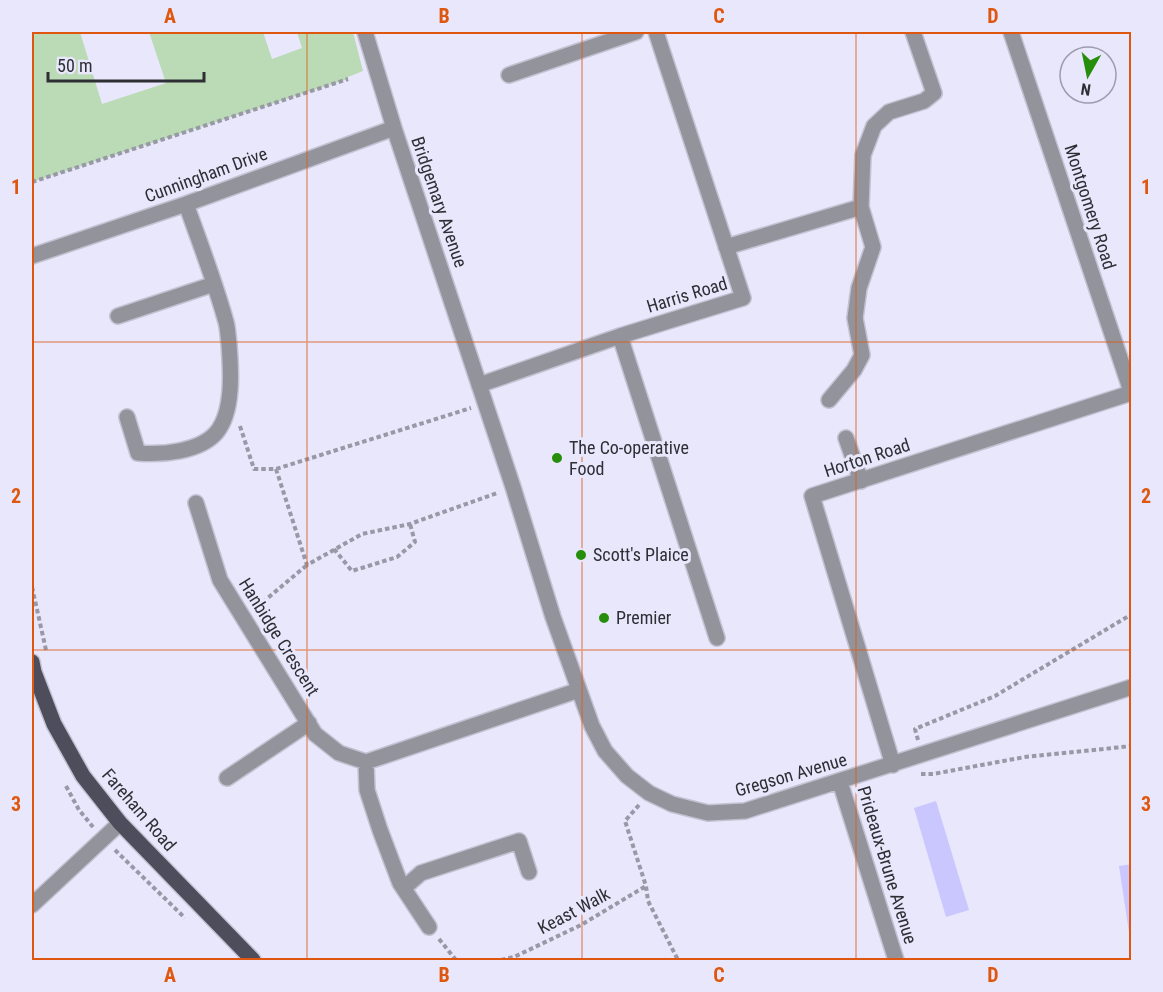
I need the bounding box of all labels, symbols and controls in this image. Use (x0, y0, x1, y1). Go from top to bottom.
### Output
text: A (164, 4, 176, 28)
text: B (438, 4, 450, 28)
text: C (713, 4, 725, 28)
text: D (987, 4, 999, 28)
scale bar (48, 45, 204, 83)
north arrow (1058, 45, 1118, 105)
text: 50 m (57, 55, 92, 76)
text: N (1079, 79, 1092, 99)
street label: Bridgemary Avenue (407, 134, 472, 270)
street label: Montgomery Road (1060, 142, 1121, 272)
street label: Cunningham Drive (142, 143, 270, 206)
text: 1 (11, 175, 21, 199)
text: 1 (1141, 175, 1151, 199)
street label: Harris Road (644, 272, 730, 317)
street label: Horton Road (821, 434, 913, 481)
place label: The Co-operative Food (569, 437, 689, 479)
marker: The Co-operative Food (550, 451, 564, 465)
text: 2 (11, 484, 21, 508)
text: 2 (1141, 484, 1151, 508)
place label: Scott's Plaice (593, 544, 689, 565)
marker: Scott's Plaice (574, 548, 588, 562)
street label: Hanbidge Crescent (235, 574, 324, 699)
place label: Premier (616, 607, 672, 628)
marker: Premier (597, 611, 611, 625)
street label: Gregson Avenue (733, 749, 849, 800)
street label: Fareham Road (98, 764, 181, 855)
street label: Prideaux-Brune Avenue (853, 783, 921, 946)
text: 3 (11, 792, 21, 816)
text: 3 (1141, 792, 1151, 816)
street label: Keast Walk (534, 883, 613, 938)
text: A (164, 963, 176, 987)
text: B (438, 963, 450, 987)
text: C (713, 963, 725, 987)
text: D (987, 963, 999, 987)

